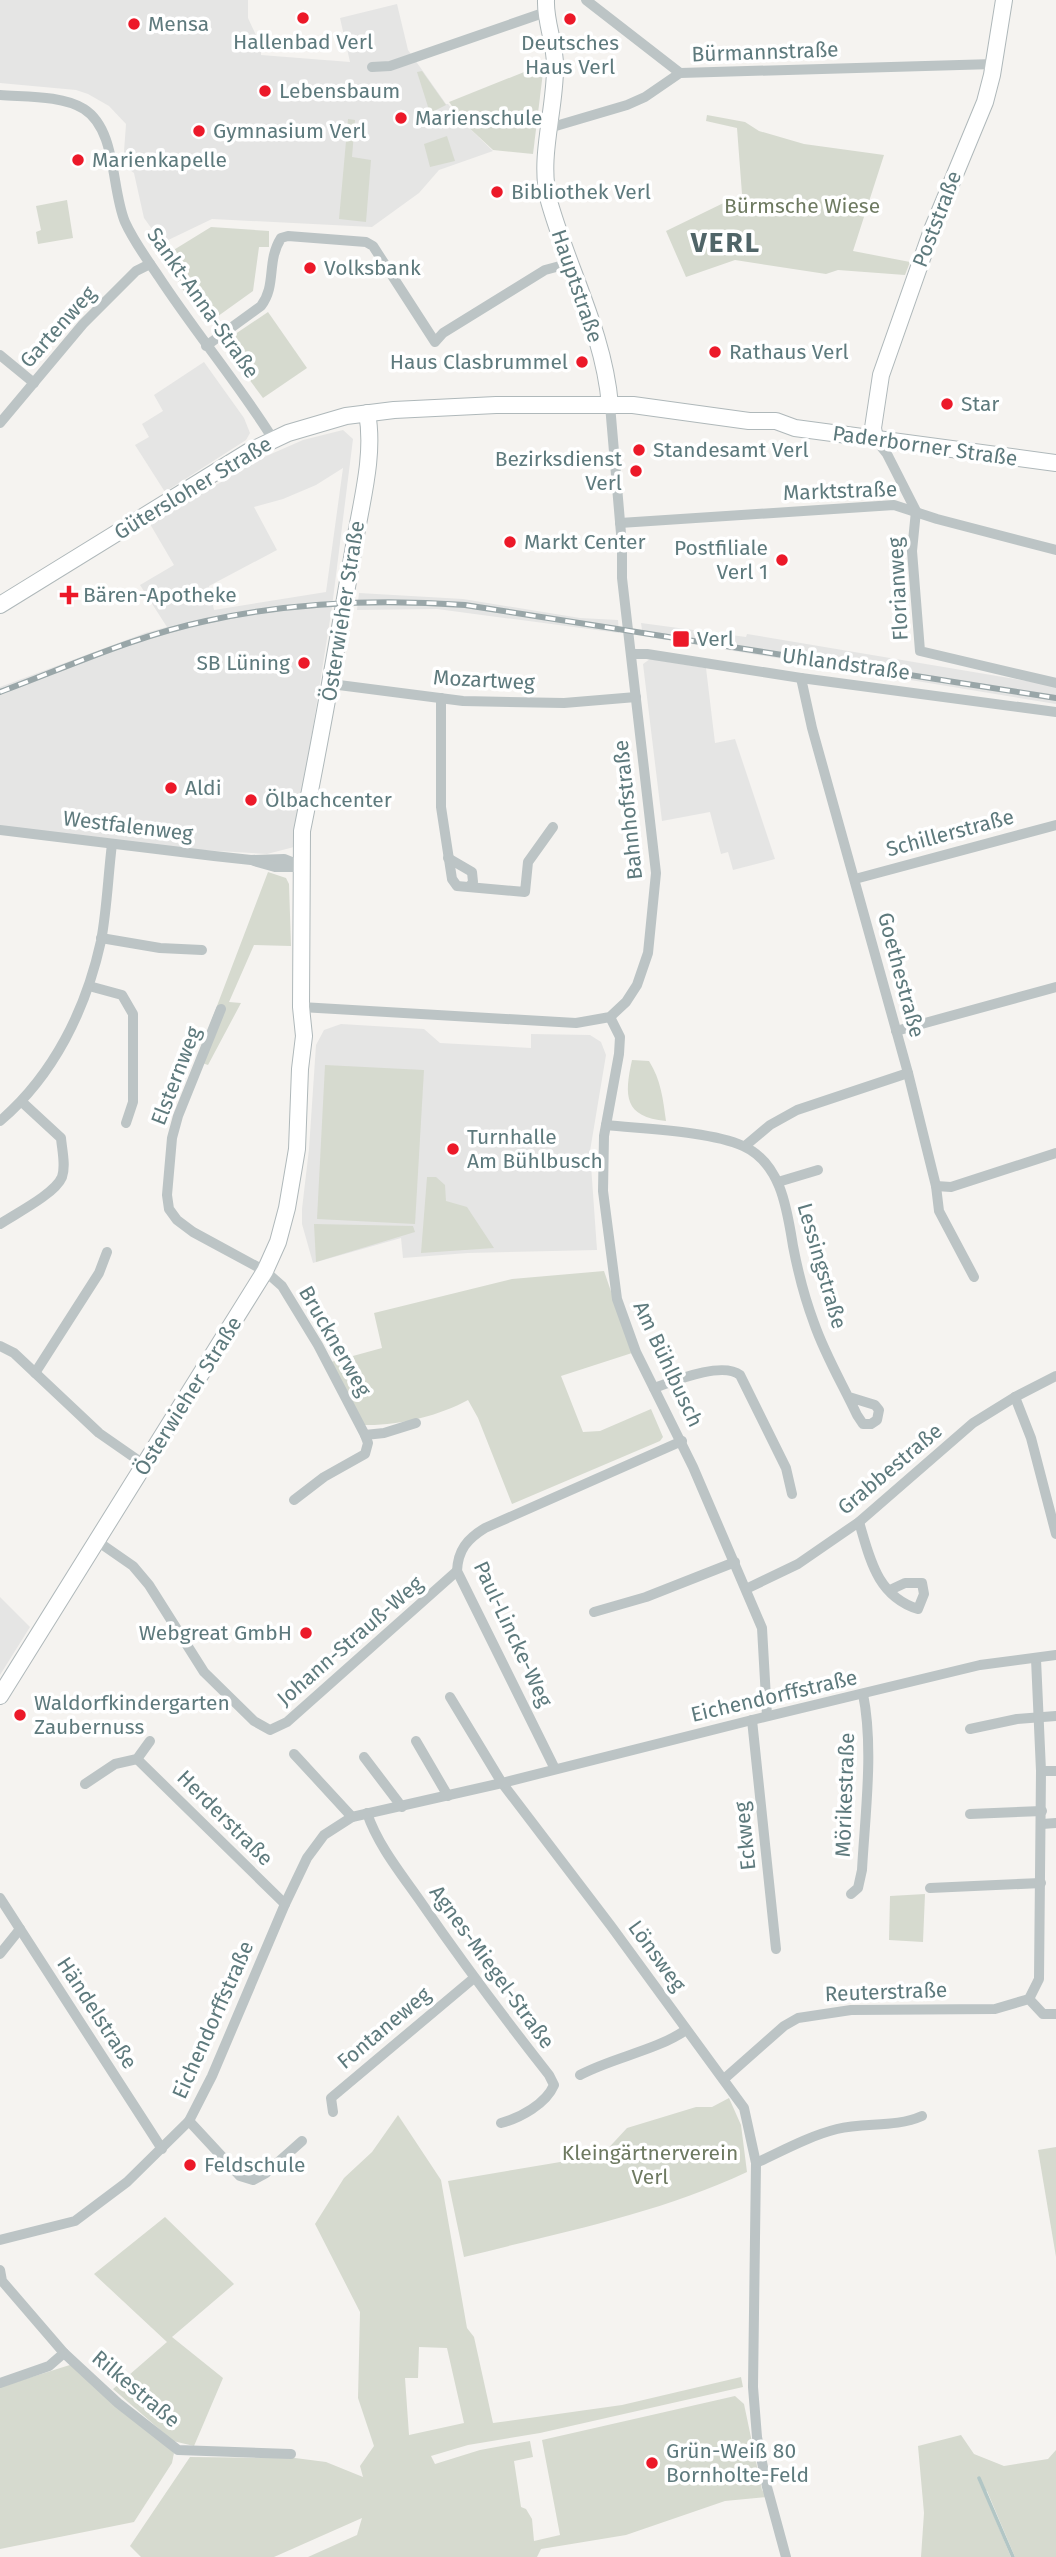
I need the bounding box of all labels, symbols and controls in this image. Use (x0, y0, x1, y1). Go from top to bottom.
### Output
marker: Hallenbad Verl (295, 10, 311, 26)
place label: Mensa (148, 11, 209, 37)
marker: Deutsches Haus Verl (562, 11, 578, 27)
marker: Mensa (126, 16, 142, 32)
place label: Hallenbad Verl (233, 29, 373, 55)
place label: Deutsches Haus Verl (521, 30, 619, 80)
street label: Bürmannstraße (691, 36, 839, 68)
place label: Lebensbaum (279, 78, 400, 104)
marker: Lebensbaum (257, 83, 273, 99)
place label: Marienschule (415, 105, 542, 131)
marker: Marienschule (393, 110, 409, 126)
place label: Gymnasium Verl (213, 118, 366, 144)
marker: Gymnasium Verl (191, 123, 207, 139)
place label: Marienkapelle (92, 147, 227, 173)
marker: Marienkapelle (70, 152, 86, 168)
street label: Poststraße (907, 167, 967, 271)
place label: Bibliothek Verl (511, 179, 651, 205)
marker: Bibliothek Verl (489, 184, 505, 200)
park label: Bürmsche Wiese (724, 193, 880, 219)
street label: Sankt-Anna-Straße (141, 223, 265, 383)
street label: Hauptstraße (545, 226, 609, 346)
district label: VERL (690, 226, 761, 259)
place label: Volksbank (324, 255, 421, 281)
marker: Volksbank (302, 260, 318, 276)
street label: Gartenweg (14, 281, 102, 373)
place label: Rathaus Verl (729, 339, 849, 365)
marker: Rathaus Verl (707, 344, 723, 360)
place label: Haus Clasbrummel (390, 349, 568, 375)
marker: Haus Clasbrummel (574, 354, 590, 370)
place label: Star (961, 391, 999, 417)
marker: Star (939, 396, 955, 412)
street label: Paderborner Straße (831, 420, 1019, 472)
street label: Gütersloher Straße (109, 431, 277, 545)
place label: Standesamt Verl (653, 437, 809, 463)
marker: Standesamt Verl (631, 442, 647, 458)
place label: Bezirksdienst Verl (495, 446, 622, 496)
marker: Bezirksdienst Verl (628, 463, 644, 479)
street label: Marktstraße (782, 476, 898, 506)
street label: Österwieher Straße (316, 519, 370, 703)
place label: Markt Center (524, 529, 646, 555)
marker: Markt Center (502, 534, 518, 550)
place label: Postfiliale Verl 1 (674, 535, 768, 585)
street label: Florianweg (882, 537, 914, 641)
marker: Postfiliale Verl 1 (774, 552, 790, 568)
place label: Bären-Apotheke (83, 582, 237, 608)
marker: Bären-Apotheke (61, 587, 77, 603)
place label: Verl (697, 626, 734, 652)
marker: Verl (671, 629, 691, 649)
street label: Uhlandstraße (781, 642, 911, 686)
place label: SB Lüning (196, 650, 290, 676)
marker: SB Lüning (296, 655, 312, 671)
street label: Mozartweg (432, 664, 536, 696)
street label: Bahnhofstraße (608, 739, 648, 881)
place label: Aldi (185, 775, 222, 801)
marker: Aldi (163, 780, 179, 796)
place label: Ölbachcenter (265, 787, 392, 813)
marker: Ölbachcenter (243, 792, 259, 808)
street label: Schillerstraße (883, 803, 1017, 863)
street label: Westfalenweg (61, 805, 195, 847)
street label: Goethestraße (872, 910, 930, 1040)
street label: Elsternweg (145, 1023, 207, 1129)
place label: Turnhalle Am Bühlbusch (467, 1124, 603, 1174)
marker: Turnhalle Am Bühlbusch (445, 1141, 461, 1157)
street label: Lessingstraße (792, 1200, 852, 1332)
street label: Brucknerweg (293, 1281, 377, 1401)
street label: Am Bühlbusch (628, 1297, 708, 1431)
street label: Österwieher Straße (129, 1312, 247, 1480)
street label: Grabbestraße (832, 1418, 948, 1520)
street label: Paul-Lincke-Weg (468, 1557, 558, 1711)
street label: Johann-Strauß-Weg (272, 1570, 428, 1711)
place label: Webgreat GmbH (139, 1620, 292, 1646)
marker: Webgreat GmbH (298, 1625, 314, 1641)
street label: Eichendorffstraße (688, 1664, 860, 1728)
place label: Waldorfkindergarten Zaubernuss (34, 1690, 230, 1740)
marker: Waldorfkindergarten Zaubernuss (12, 1707, 28, 1723)
street label: Mörikestraße (830, 1732, 860, 1858)
street label: Herderstraße (172, 1765, 278, 1871)
street label: Eckweg (728, 1800, 762, 1872)
street label: Agnes-Miegel-Straße (424, 1880, 560, 2054)
street label: Lönsweg (623, 1915, 692, 1997)
street label: Eichendorffstraße (167, 1937, 259, 2103)
street label: Händelstraße (51, 1952, 143, 2074)
street label: Reuterstraße (824, 1977, 948, 2007)
street label: Fontaneweg (332, 1981, 436, 2075)
park label: Kleingärtnerverein Verl (562, 2140, 738, 2190)
place label: Feldschule (204, 2152, 306, 2178)
marker: Feldschule (182, 2157, 198, 2173)
street label: Rilkestraße (87, 2345, 185, 2433)
place label: Grün-Weiß 80 Bornholte-Feld (666, 2438, 809, 2488)
marker: Grün-Weiß 80 Bornholte-Feld (644, 2455, 660, 2471)

